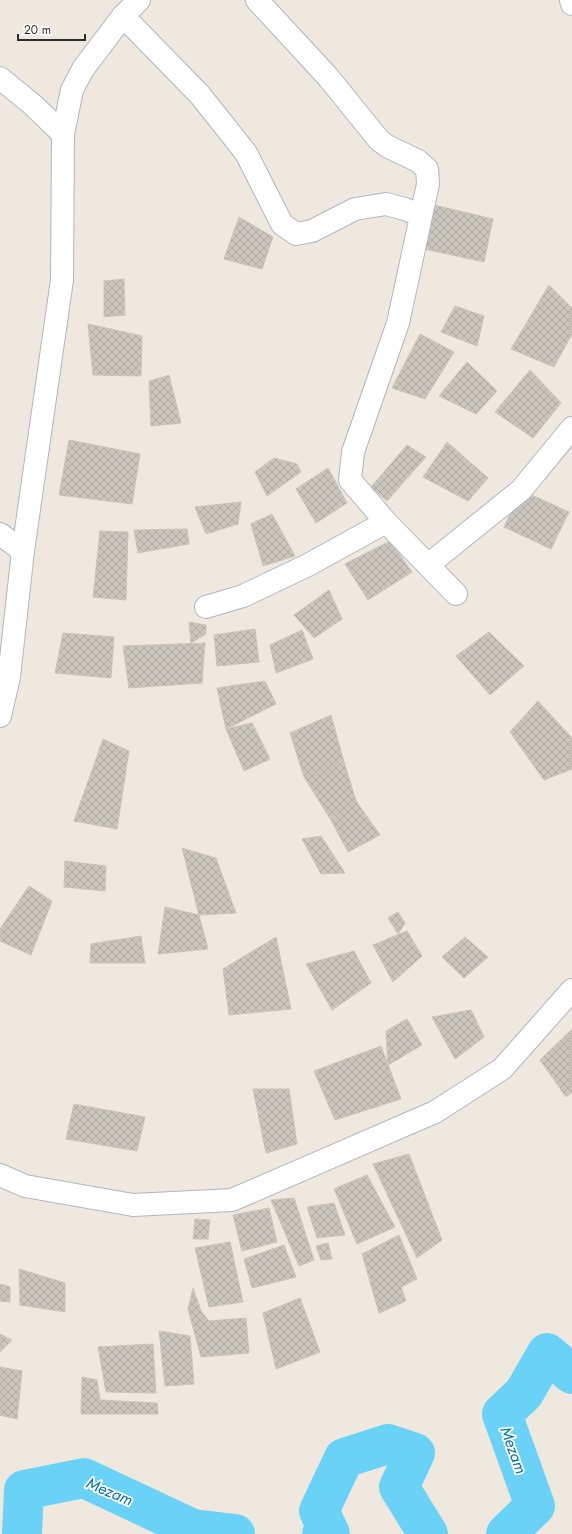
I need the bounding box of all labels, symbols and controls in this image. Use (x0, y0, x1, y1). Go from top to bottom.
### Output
scale bar (18, 16, 85, 42)
text: 20 m (24, 21, 51, 39)
water label: Mezam (494, 1423, 533, 1477)
water label: Mezam (83, 1471, 137, 1512)

